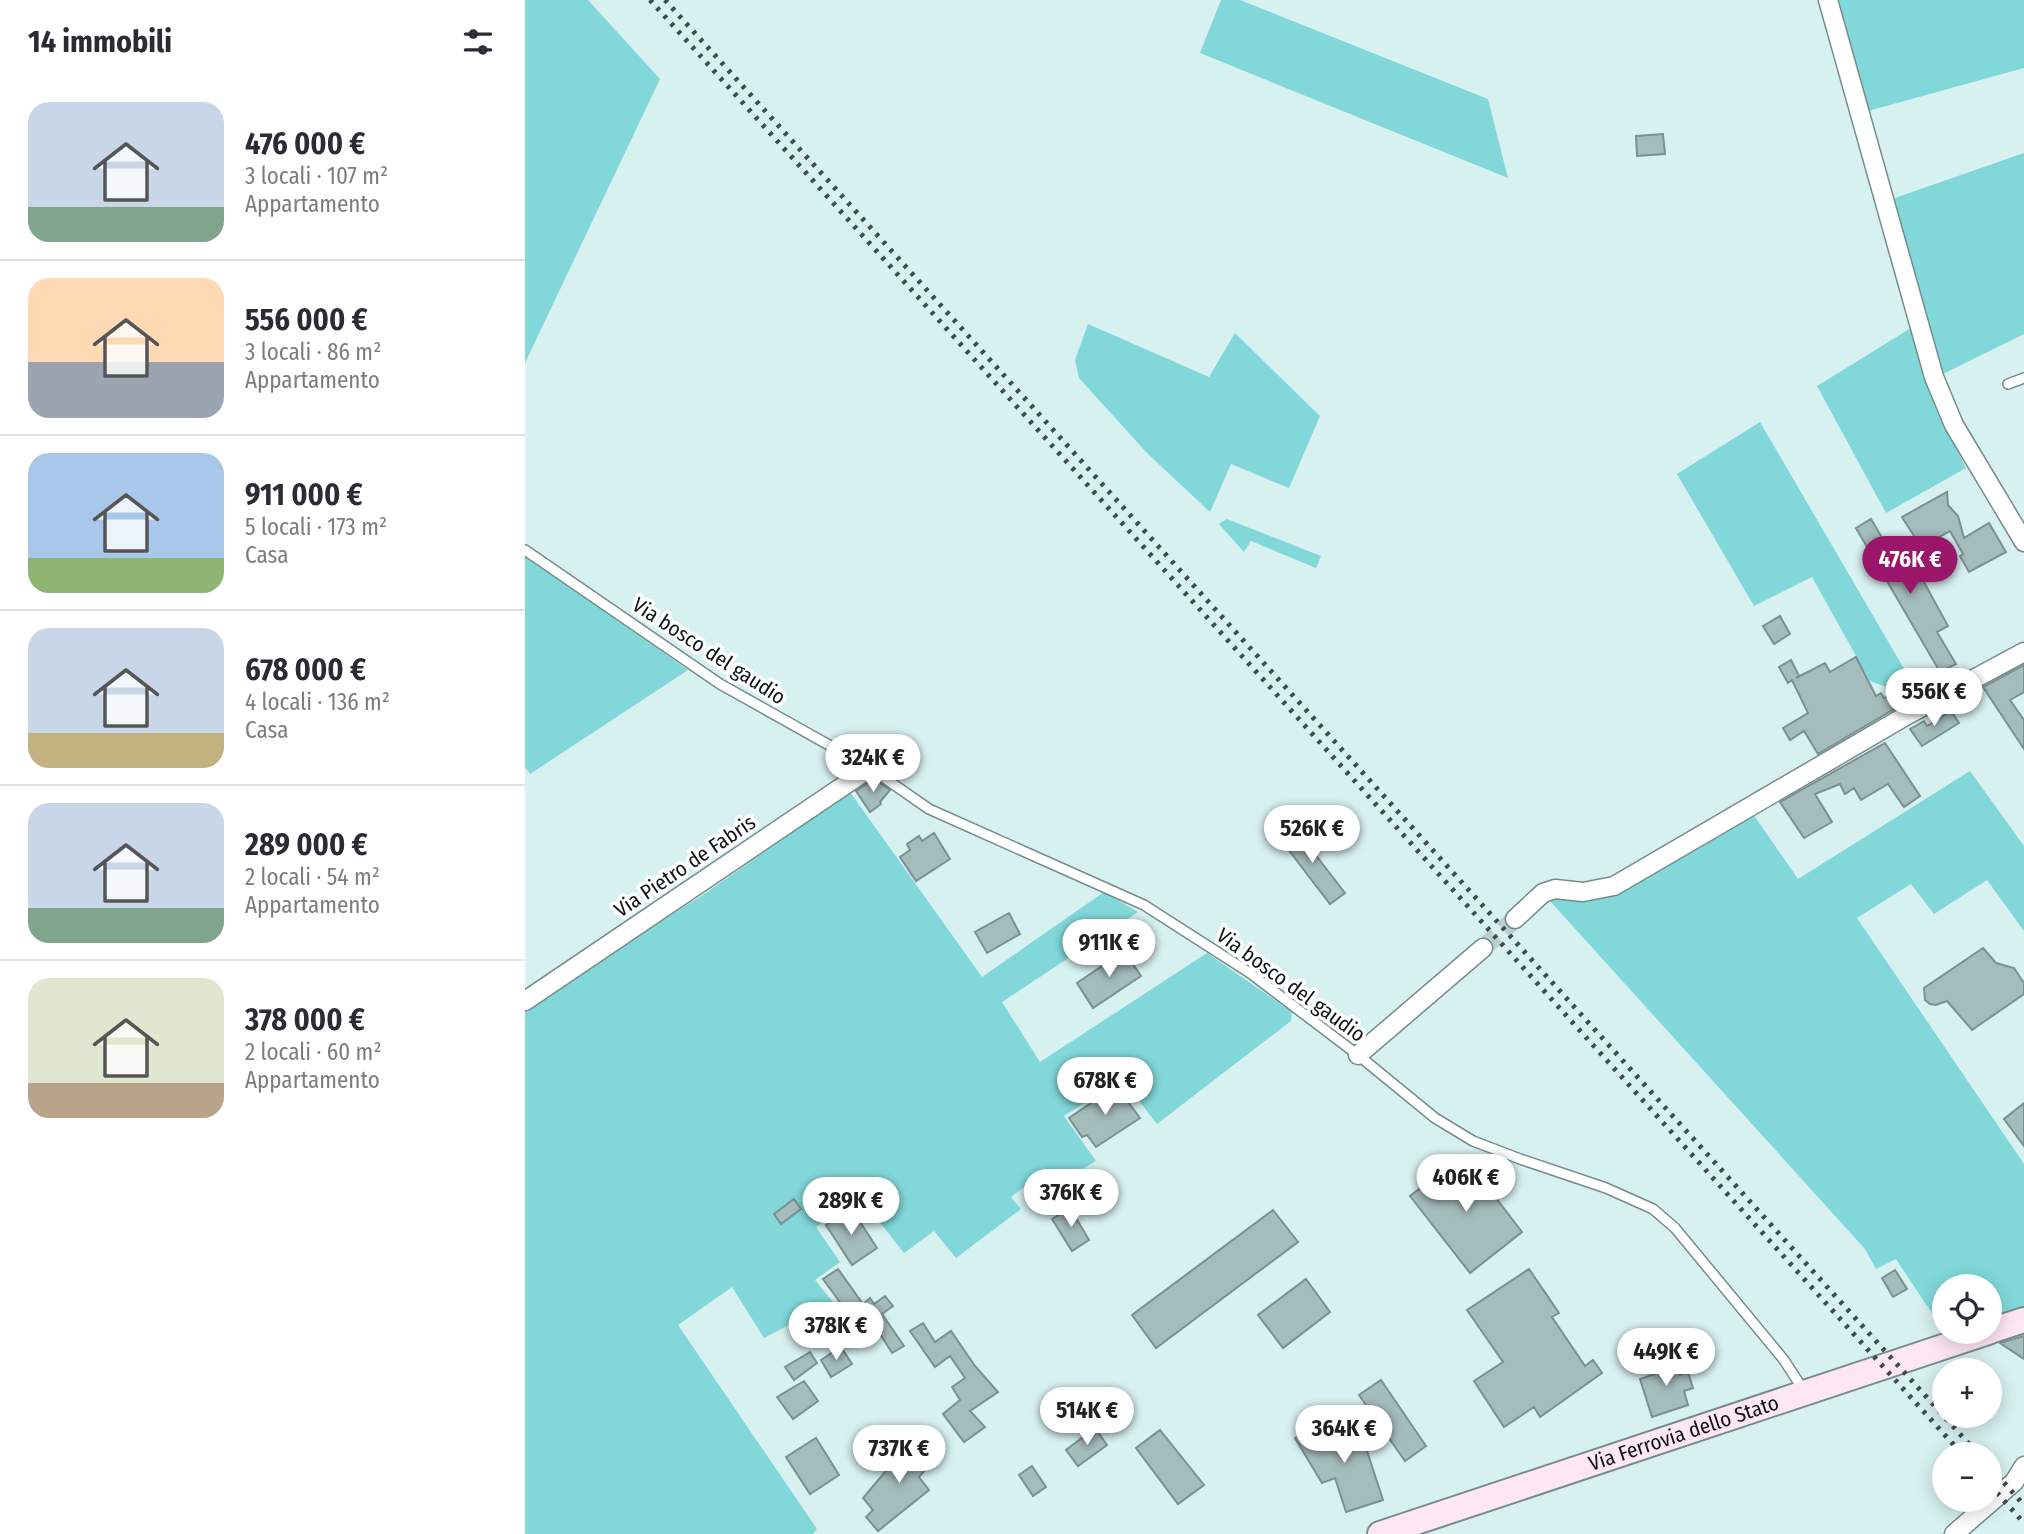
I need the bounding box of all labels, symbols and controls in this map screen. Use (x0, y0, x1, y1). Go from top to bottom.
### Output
icon: filters (459, 23, 497, 61)
text: 14 immobili (28, 24, 172, 60)
text: 476 000 € (245, 126, 365, 162)
icon: home (84, 130, 168, 214)
text: 3 locali · 107 m² (245, 162, 388, 190)
text: Appartamento (245, 190, 380, 218)
text: 556 000 € (245, 302, 368, 338)
icon: home (84, 306, 168, 390)
text: 3 locali · 86 m² (245, 338, 381, 366)
text: Appartamento (245, 366, 380, 394)
text: 911 000 € (245, 477, 363, 513)
icon: home (84, 481, 168, 565)
text: 5 locali · 173 m² (245, 513, 387, 541)
pin: 476K € (1853, 536, 1967, 596)
text: Casa (245, 541, 289, 569)
text: 476K € (1878, 545, 1942, 573)
street label: Via bosco del gaudio (628, 592, 790, 710)
text: 678 000 € (245, 652, 366, 688)
icon: home (84, 656, 168, 740)
pin: 556K € (1877, 668, 1991, 728)
text: 556K € (1902, 677, 1966, 705)
text: 4 locali · 136 m² (245, 688, 390, 716)
text: Casa (245, 716, 289, 744)
pin: 324K € (816, 734, 930, 794)
text: 324K € (841, 743, 905, 771)
pin: 526K € (1255, 806, 1369, 865)
street label: Via Pietro de Fabris (609, 809, 761, 923)
text: 526K € (1280, 814, 1344, 842)
text: 289 000 € (245, 827, 368, 863)
icon: home (84, 831, 168, 915)
text: 2 locali · 54 m² (245, 863, 380, 891)
text: Appartamento (245, 891, 380, 919)
pin: 911K € (1052, 920, 1166, 979)
street label: Via bosco del gaudio (1212, 922, 1370, 1048)
text: 911K € (1078, 928, 1140, 956)
text: 378 000 € (245, 1002, 365, 1038)
icon: home (84, 1006, 168, 1090)
text: 2 locali · 60 m² (245, 1038, 382, 1066)
pin: 678K € (1048, 1058, 1162, 1117)
text: Appartamento (245, 1066, 380, 1094)
text: 678K € (1073, 1066, 1137, 1094)
pin: 406K € (1409, 1154, 1523, 1214)
text: 406K € (1433, 1163, 1499, 1191)
pin: 376K € (1014, 1170, 1128, 1229)
pin: 289K € (794, 1178, 908, 1237)
text: 376K € (1040, 1178, 1102, 1206)
text: 289K € (819, 1186, 883, 1214)
map controls (1932, 1274, 2002, 1512)
button: locate (1932, 1274, 2002, 1344)
pin: 378K € (779, 1302, 893, 1362)
text: 378K € (805, 1311, 867, 1339)
pin: 449K € (1609, 1328, 1723, 1388)
text: 449K € (1633, 1337, 1699, 1365)
button: + (1932, 1358, 2002, 1428)
pin: 514K € (1030, 1388, 1144, 1447)
street label: Via Ferrovia dello Stato (1585, 1389, 1782, 1477)
text: 514K € (1056, 1396, 1118, 1424)
pin: 364K € (1287, 1406, 1401, 1465)
text: 364K € (1311, 1414, 1377, 1442)
pin: 737K € (842, 1426, 956, 1485)
text: 737K € (869, 1434, 929, 1462)
button: − (1932, 1442, 2002, 1512)

